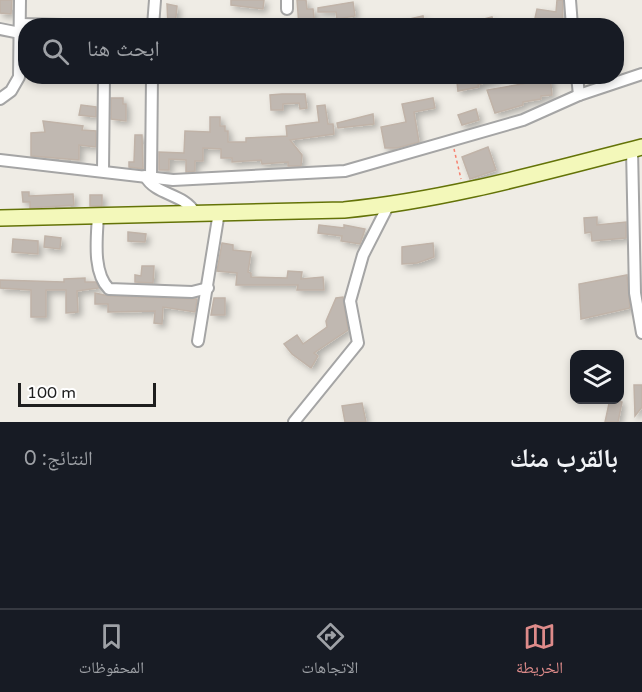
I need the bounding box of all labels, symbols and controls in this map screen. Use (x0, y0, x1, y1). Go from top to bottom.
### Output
search box (18, 18, 624, 84)
icon: search (39, 35, 72, 68)
text: ابحث هنا (87, 36, 160, 62)
map controls (570, 350, 624, 404)
button: layers (570, 350, 624, 404)
scale bar (18, 380, 156, 408)
text: 100 m (27, 383, 76, 403)
text: بالقرب منك (510, 443, 618, 474)
text: النتائج: 0 (24, 447, 93, 471)
tab: المحفوظات (79, 620, 144, 683)
tab: الاتجاهات (302, 620, 358, 683)
tab: الخريطة (516, 620, 563, 683)

